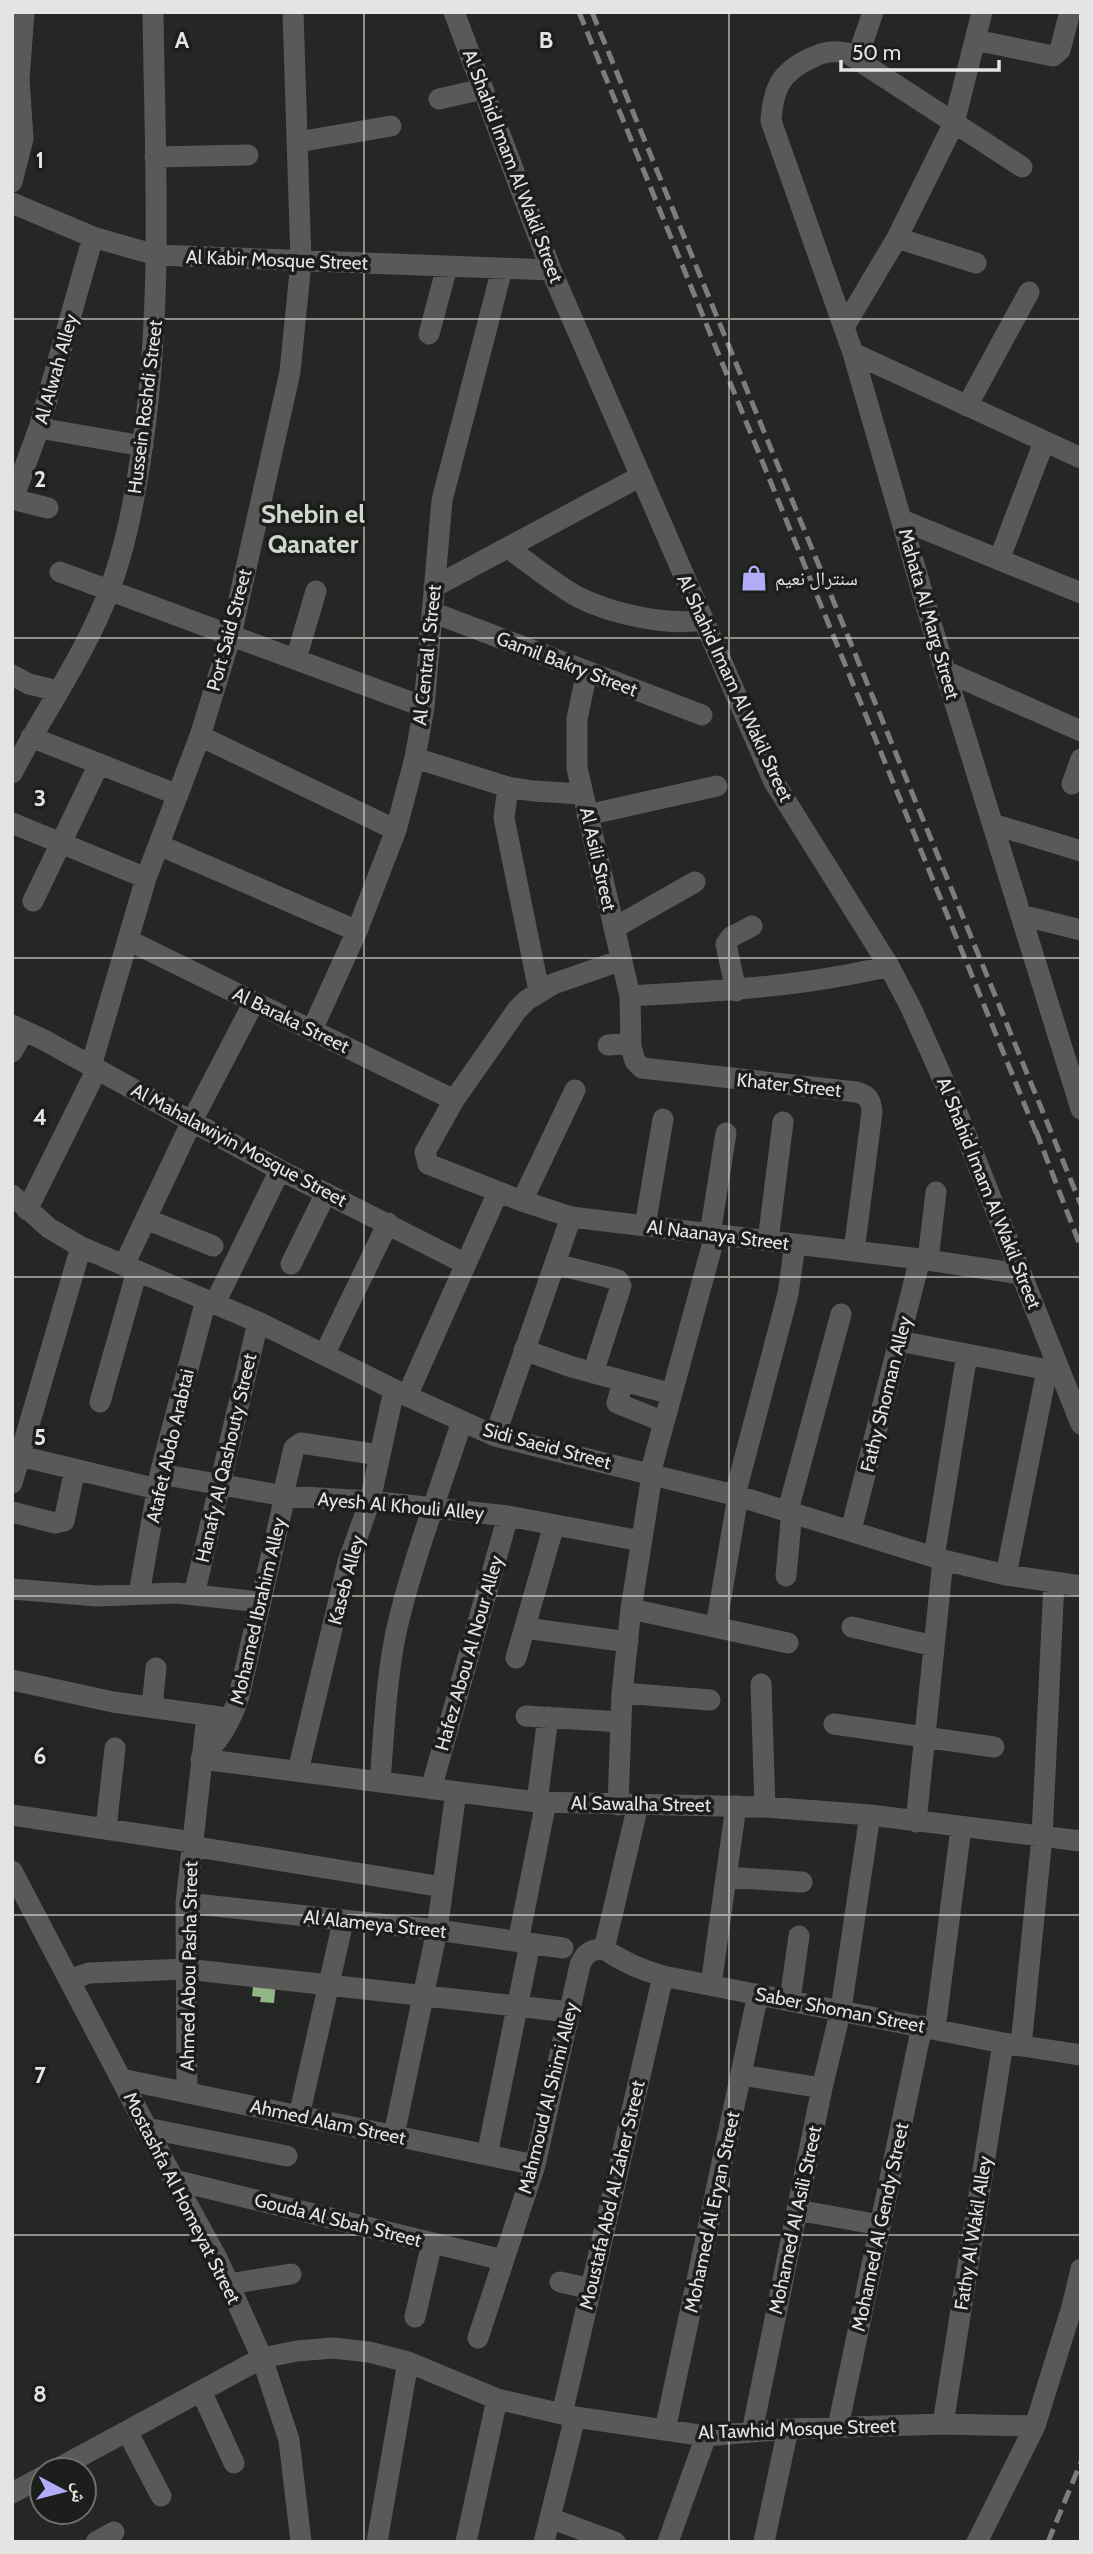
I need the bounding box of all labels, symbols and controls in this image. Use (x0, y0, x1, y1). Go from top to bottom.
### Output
text: A (175, 26, 190, 54)
text: B (539, 26, 553, 54)
scale bar (841, 28, 998, 72)
text: 50 m (852, 40, 901, 65)
street label: Al Shahid Imam Al Wakil Street (458, 46, 568, 286)
text: 1 (36, 146, 44, 174)
street label: Al Kabir Mosque Street (186, 245, 369, 275)
street label: Al Alwah Alley (29, 311, 83, 427)
street label: Hussein Roshdi Street (123, 318, 167, 495)
text: 2 (34, 465, 46, 493)
district label: Shebin el Qanater (261, 498, 365, 560)
street label: Mahata Al Marg Street (894, 526, 965, 703)
shop icon: سنترال نعيم (739, 563, 769, 593)
street label: Port Said Street (202, 566, 257, 694)
place label: سنترال نعيم (775, 567, 858, 591)
street label: Al Shahid Imam Al Wakil Street (672, 571, 798, 806)
street label: Al Central 1 Street (408, 583, 446, 727)
street label: Gamil Bakry Street (493, 627, 641, 702)
text: 3 (34, 784, 46, 812)
street label: Al Asili Street (575, 805, 621, 914)
street label: Al Baraka Street (229, 982, 353, 1058)
street label: Khater Street (736, 1068, 843, 1102)
street label: Al Shahid Imam Al Wakil Street (932, 1074, 1046, 1313)
street label: Al Mahalawiyin Mosque Street (127, 1078, 351, 1212)
text: 4 (33, 1103, 47, 1131)
street label: Al Naanaya Street (646, 1215, 791, 1255)
street label: Fathy Shoman Alley (855, 1313, 917, 1474)
street label: Hanafy Al Qashouty Street (191, 1351, 261, 1565)
street label: Atafet Abdo Arabtai (141, 1367, 199, 1525)
street label: Sidi Saeid Street (481, 1418, 614, 1474)
text: 5 (34, 1423, 46, 1451)
street label: Ayesh Al Khouli Alley (317, 1487, 485, 1525)
street label: Mohamed Ibrahim Alley (225, 1515, 291, 1707)
street label: Kaseb Alley (323, 1532, 369, 1627)
street label: Hafez Abou Al Nour Alley (430, 1552, 508, 1753)
text: 6 (34, 1742, 46, 1770)
street label: Al Sawalha Street (571, 1791, 712, 1817)
street label: Ahmed Abou Pasha Street (176, 1860, 202, 2071)
street label: Al Alameya Street (302, 1905, 448, 1943)
street label: Saber Shoman Street (753, 1982, 927, 2038)
street label: Mahmoud Al Shimi Alley (513, 1999, 583, 2196)
text: 7 (34, 2061, 46, 2089)
street label: Moustafa Abd Al Zaher Street (574, 2078, 650, 2312)
street label: Mostashfa Al Homeyat Street (118, 2088, 246, 2308)
street label: Ahmed Alam Street (248, 2094, 408, 2150)
street label: Mohamed Al Eryan Street (679, 2109, 745, 2315)
street label: Mohamed Al Gendy Street (847, 2120, 914, 2334)
street label: Mohamed Al Asili Street (764, 2123, 826, 2316)
street label: Fathy Al Wakil Alley (949, 2154, 997, 2312)
street label: Gouda Al Sbah Street (252, 2188, 425, 2252)
text: 8 (33, 2380, 47, 2408)
street label: Al Tawhid Mosque Street (698, 2414, 897, 2444)
north arrow (28, 2456, 98, 2526)
text: ش (67, 2482, 92, 2504)

